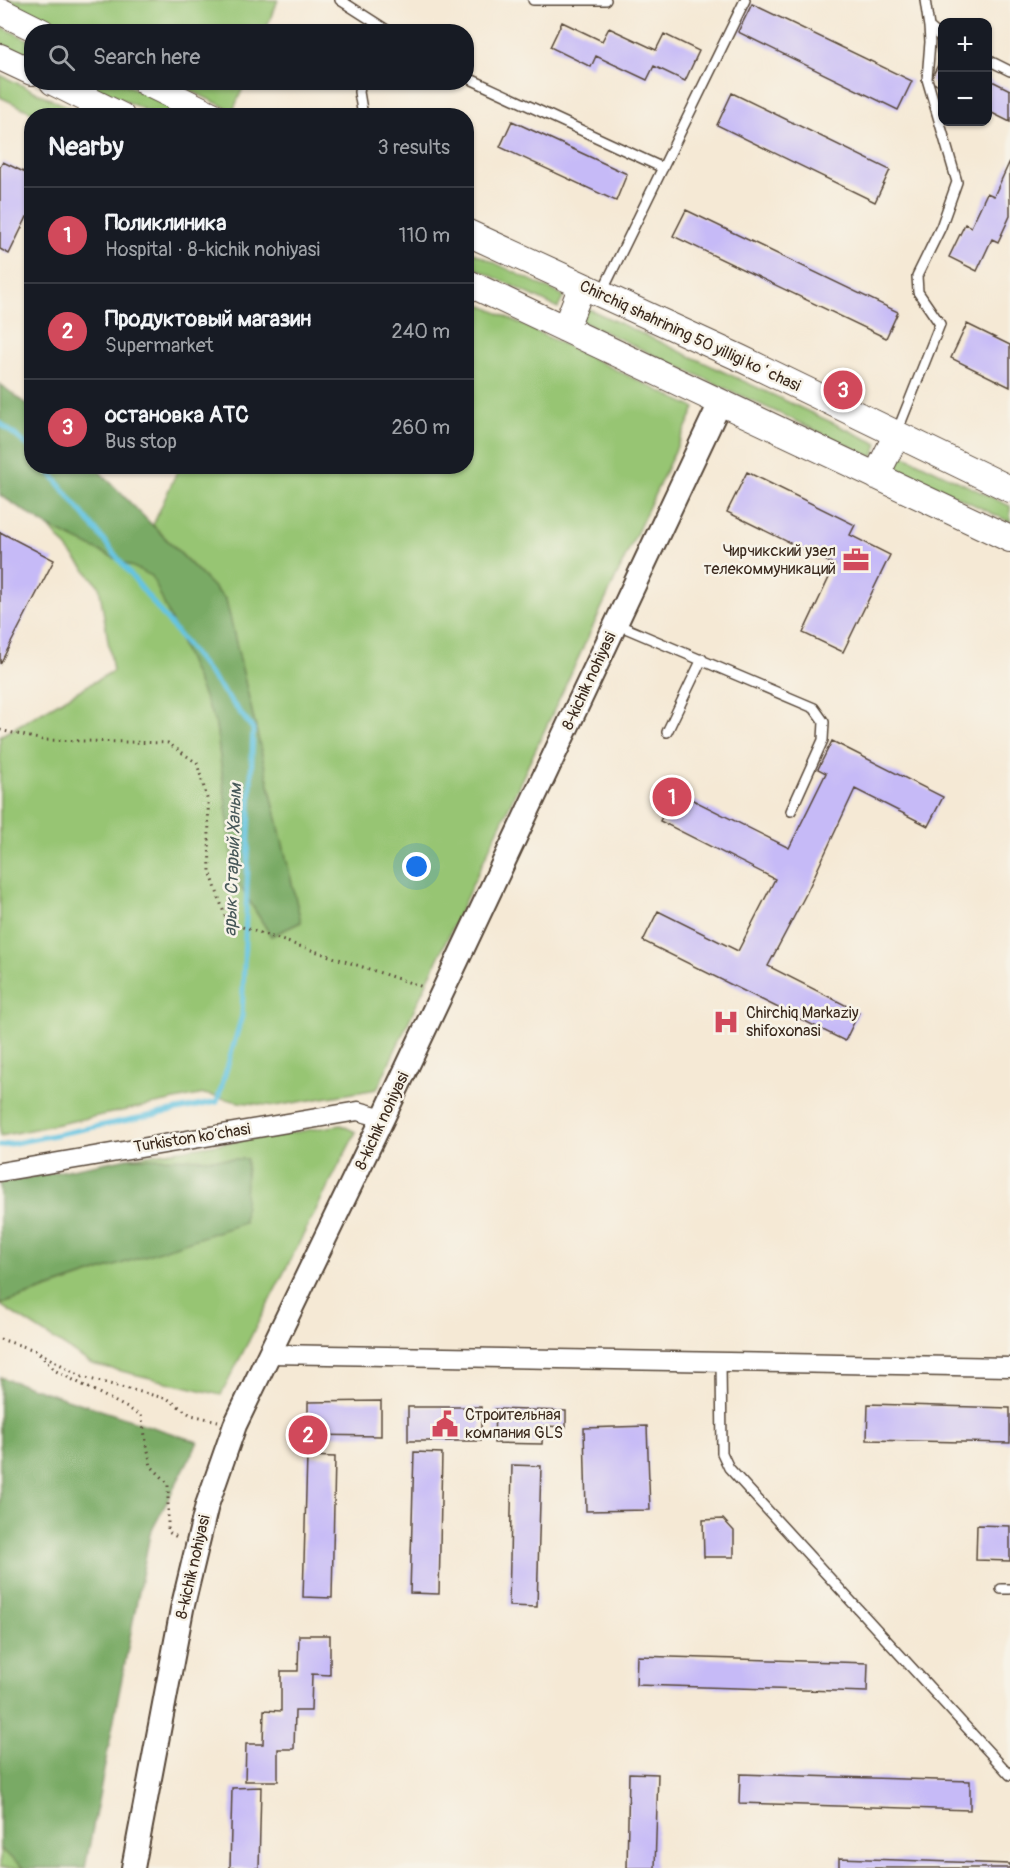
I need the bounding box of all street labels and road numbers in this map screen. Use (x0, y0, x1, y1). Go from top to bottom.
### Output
street label: Chirchiq shahrining 50 yilligi koʻchasi (576, 276, 804, 396)
street label: 8-kichik nohiyasi (558, 629, 621, 733)
street label: 8-kichik nohiyasi (351, 1069, 414, 1173)
street label: Turkiston ko‘chasi (132, 1119, 252, 1157)
street label: 8-kichik nohiyasi (171, 1513, 215, 1621)

